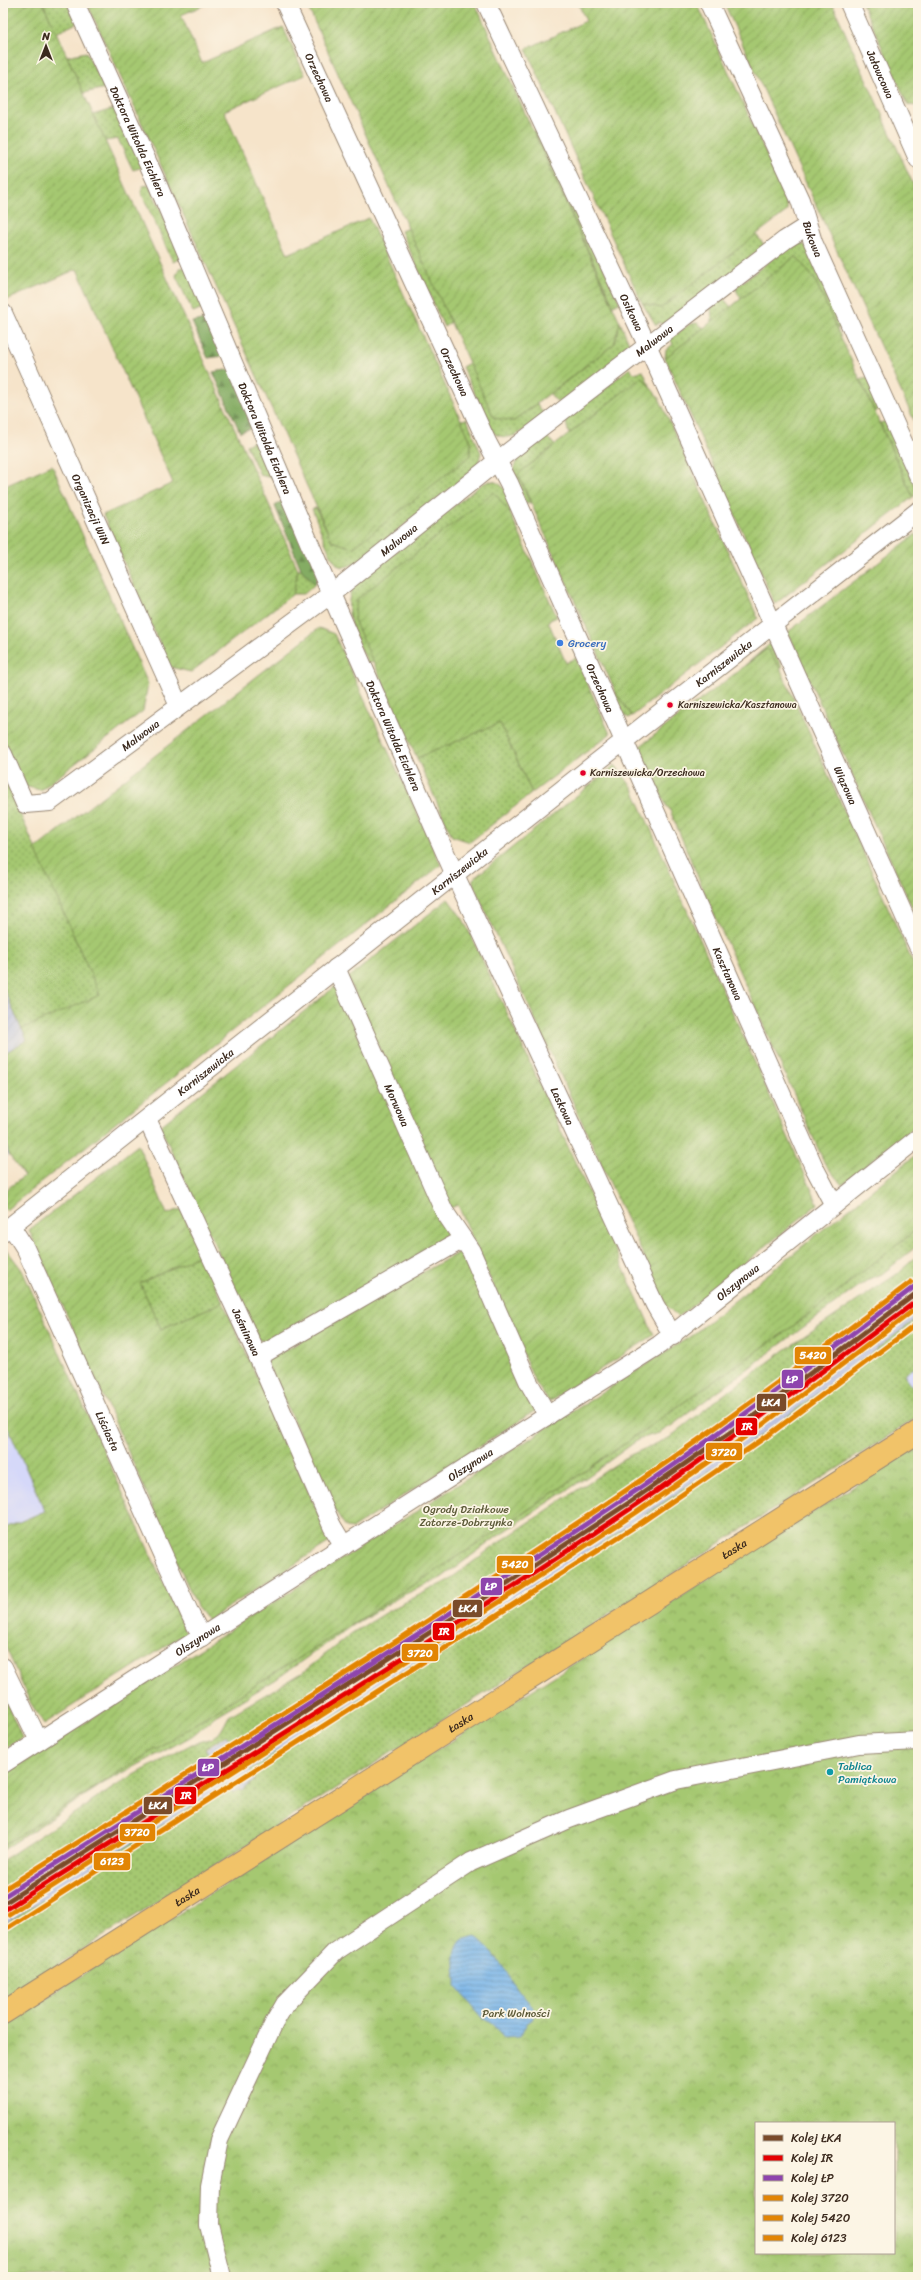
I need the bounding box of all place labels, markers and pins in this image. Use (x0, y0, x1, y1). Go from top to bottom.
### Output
place label: Grocery (568, 634, 607, 653)
marker: Grocery (555, 638, 565, 648)
place label: Karniszewicka/Kasztanowa (678, 696, 797, 714)
marker: Karniszewicka/Kasztanowa (665, 700, 675, 710)
place label: Karniszewicka/Orzechowa (590, 764, 705, 782)
marker: Karniszewicka/Orzechowa (578, 768, 588, 778)
place label: Tablica Pamiątkowa (838, 1757, 897, 1789)
marker: Tablica Pamiątkowa (825, 1767, 835, 1777)

